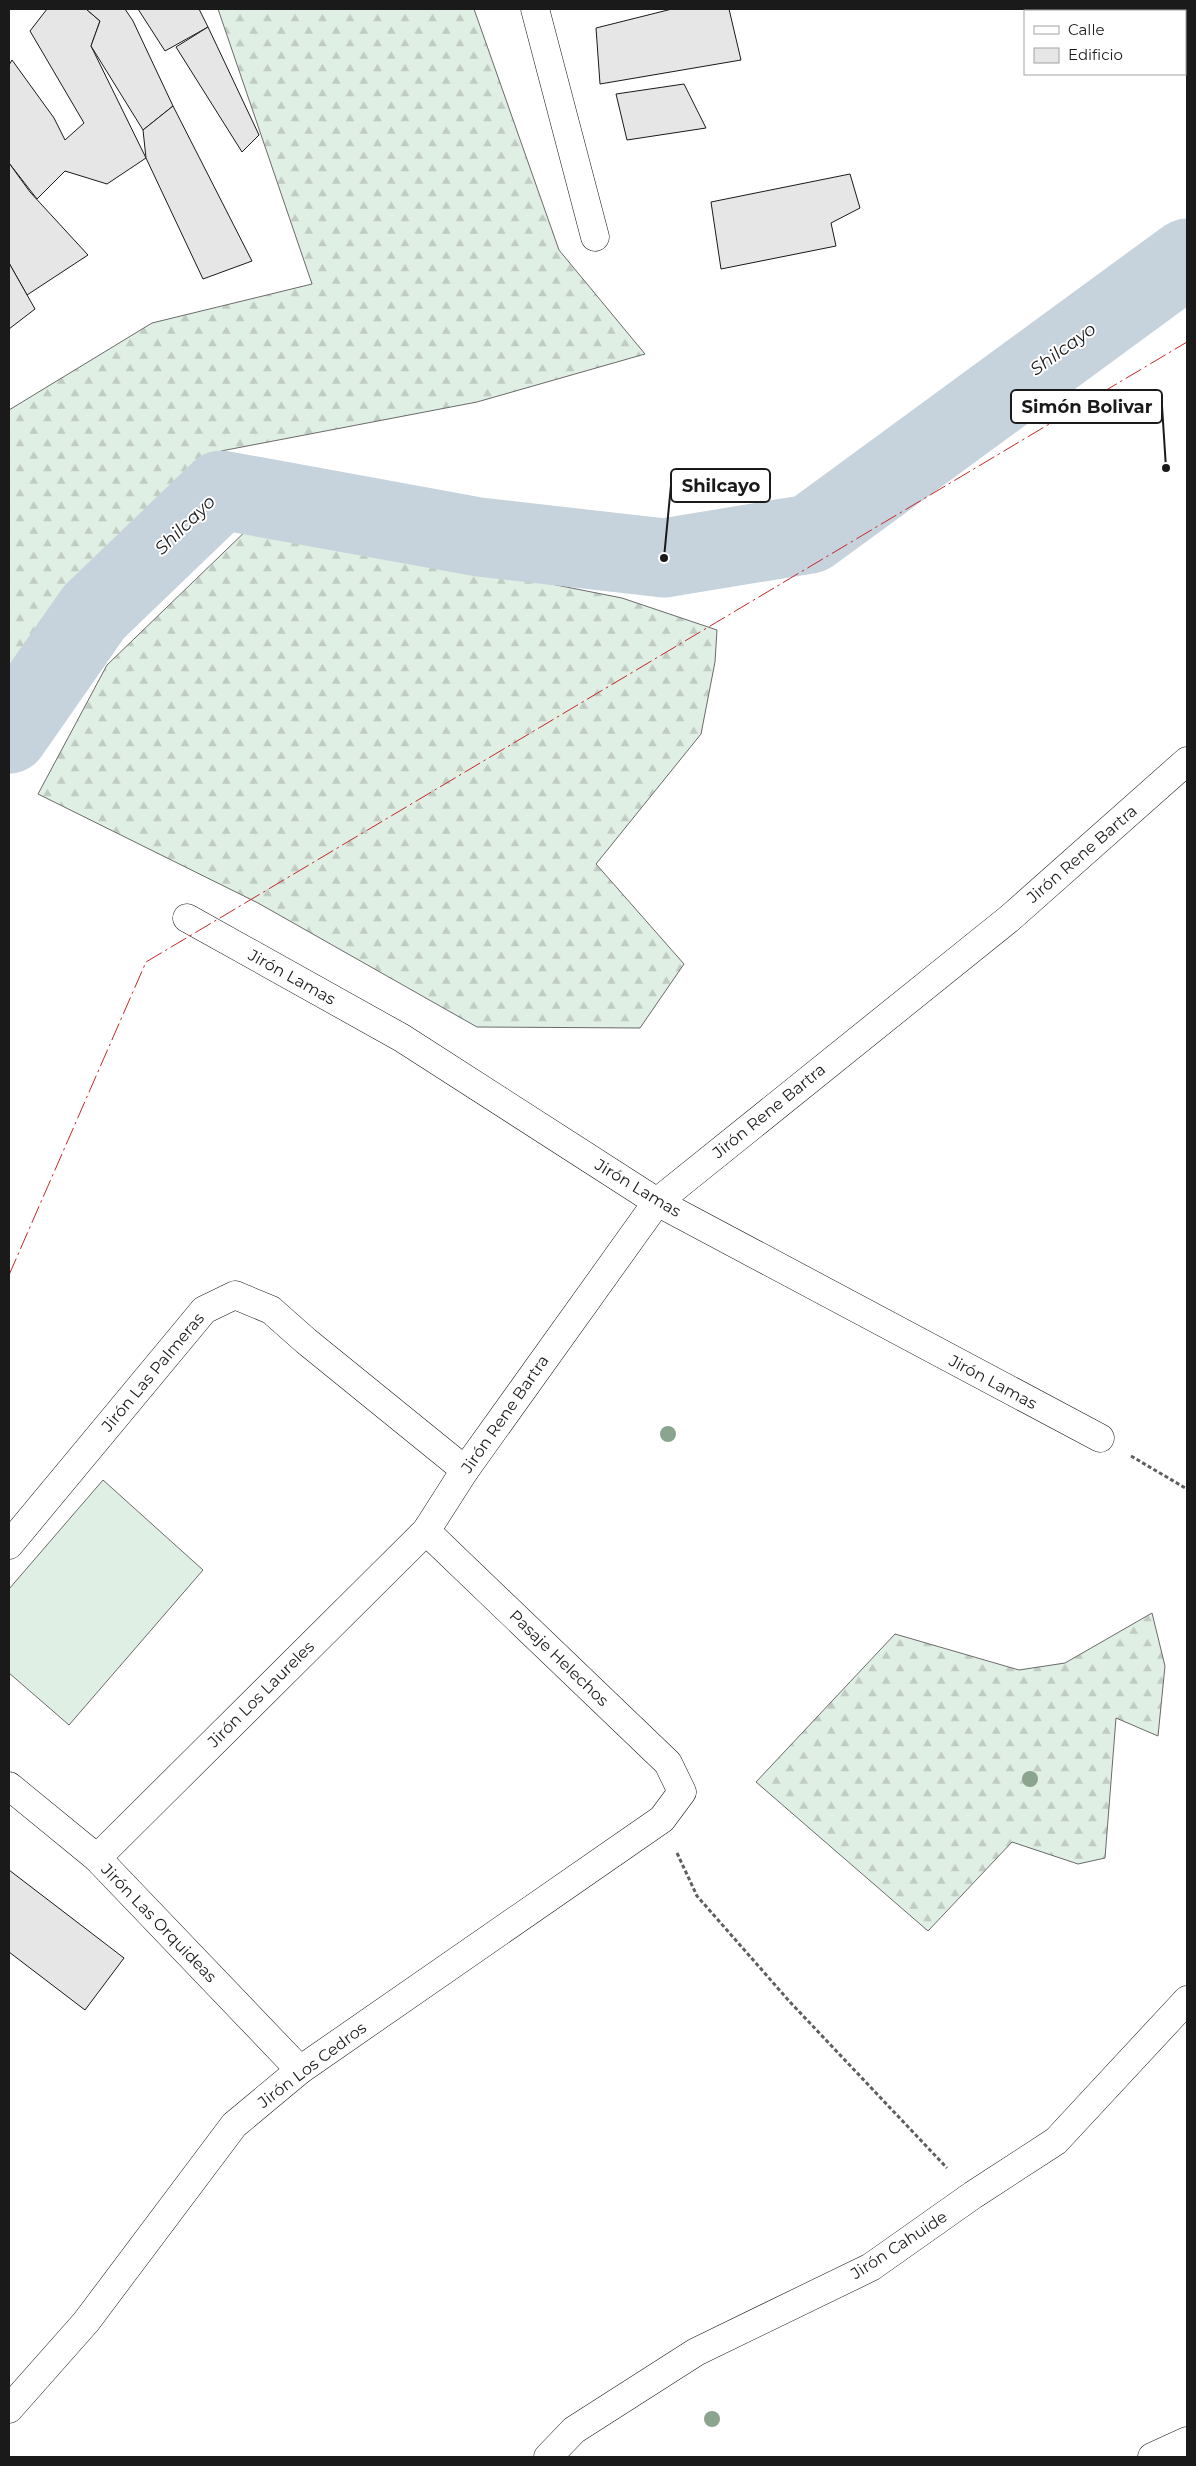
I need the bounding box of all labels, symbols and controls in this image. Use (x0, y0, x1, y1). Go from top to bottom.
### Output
legend (1024, 10, 1186, 75)
text: Calle (1068, 20, 1105, 39)
text: Edificio (1068, 45, 1123, 64)
water label: Shilcayo (1026, 318, 1100, 380)
callout: Simón Bolivar (1011, 390, 1162, 423)
text: Simón Bolivar (1022, 396, 1153, 418)
callout: Shilcayo (671, 469, 770, 502)
text: Shilcayo (682, 475, 761, 497)
water label: Shilcayo (150, 491, 220, 559)
street label: Jirón Rene Bartra (1022, 801, 1141, 908)
street label: Jirón Lamas (244, 945, 339, 1009)
street label: Jirón Rene Bartra (708, 1060, 829, 1163)
street label: Jirón Lamas (591, 1154, 684, 1221)
street label: Jirón Las Palmeras (97, 1309, 208, 1436)
street label: Jirón Lamas (945, 1350, 1040, 1413)
street label: Jirón Rene Bartra (457, 1351, 553, 1477)
street label: Pasaje Helechos (506, 1606, 613, 1710)
street label: Jirón Los Laureles (203, 1637, 318, 1752)
street label: Jirón Las Orquideas (97, 1859, 221, 1986)
street label: Jirón Los Cedros (253, 2018, 370, 2112)
street label: Jirón Cahuide (847, 2207, 951, 2284)

